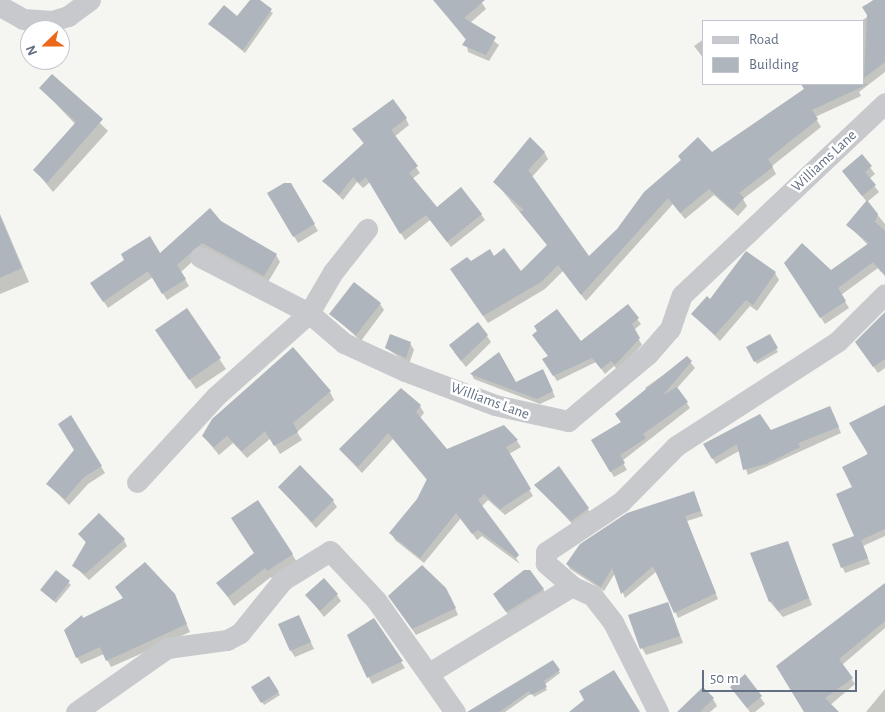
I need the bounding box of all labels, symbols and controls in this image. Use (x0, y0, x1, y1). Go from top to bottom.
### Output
north arrow (20, 20, 70, 70)
legend (702, 20, 865, 85)
text: Road (749, 32, 779, 47)
text: N (24, 43, 40, 57)
text: Building (749, 57, 799, 72)
street label: Williams Lane (788, 126, 860, 196)
street label: Williams Lane (448, 378, 532, 424)
scale bar (705, 660, 860, 692)
text: 50 m (710, 671, 739, 686)

